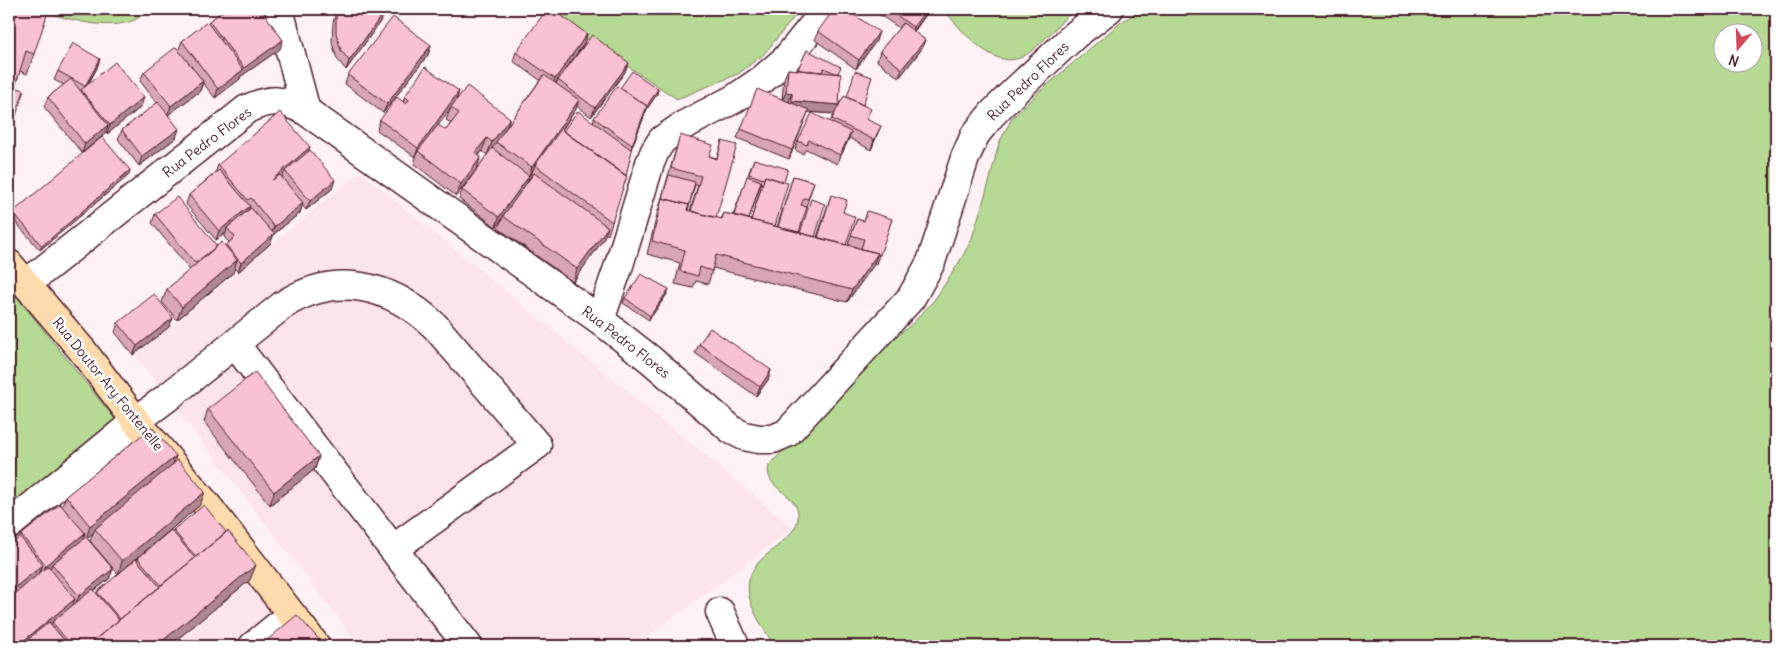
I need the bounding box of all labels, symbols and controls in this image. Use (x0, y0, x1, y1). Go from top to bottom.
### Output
north arrow (1712, 22, 1762, 72)
street label: Rua Pedro Flores (983, 37, 1073, 125)
text: N (1726, 50, 1741, 70)
street label: Rua Pedro Flores (159, 103, 255, 181)
street label: Rua Pedro Flores (578, 302, 674, 382)
street label: Rua Doutor Ary Fontenelle (49, 314, 167, 454)

